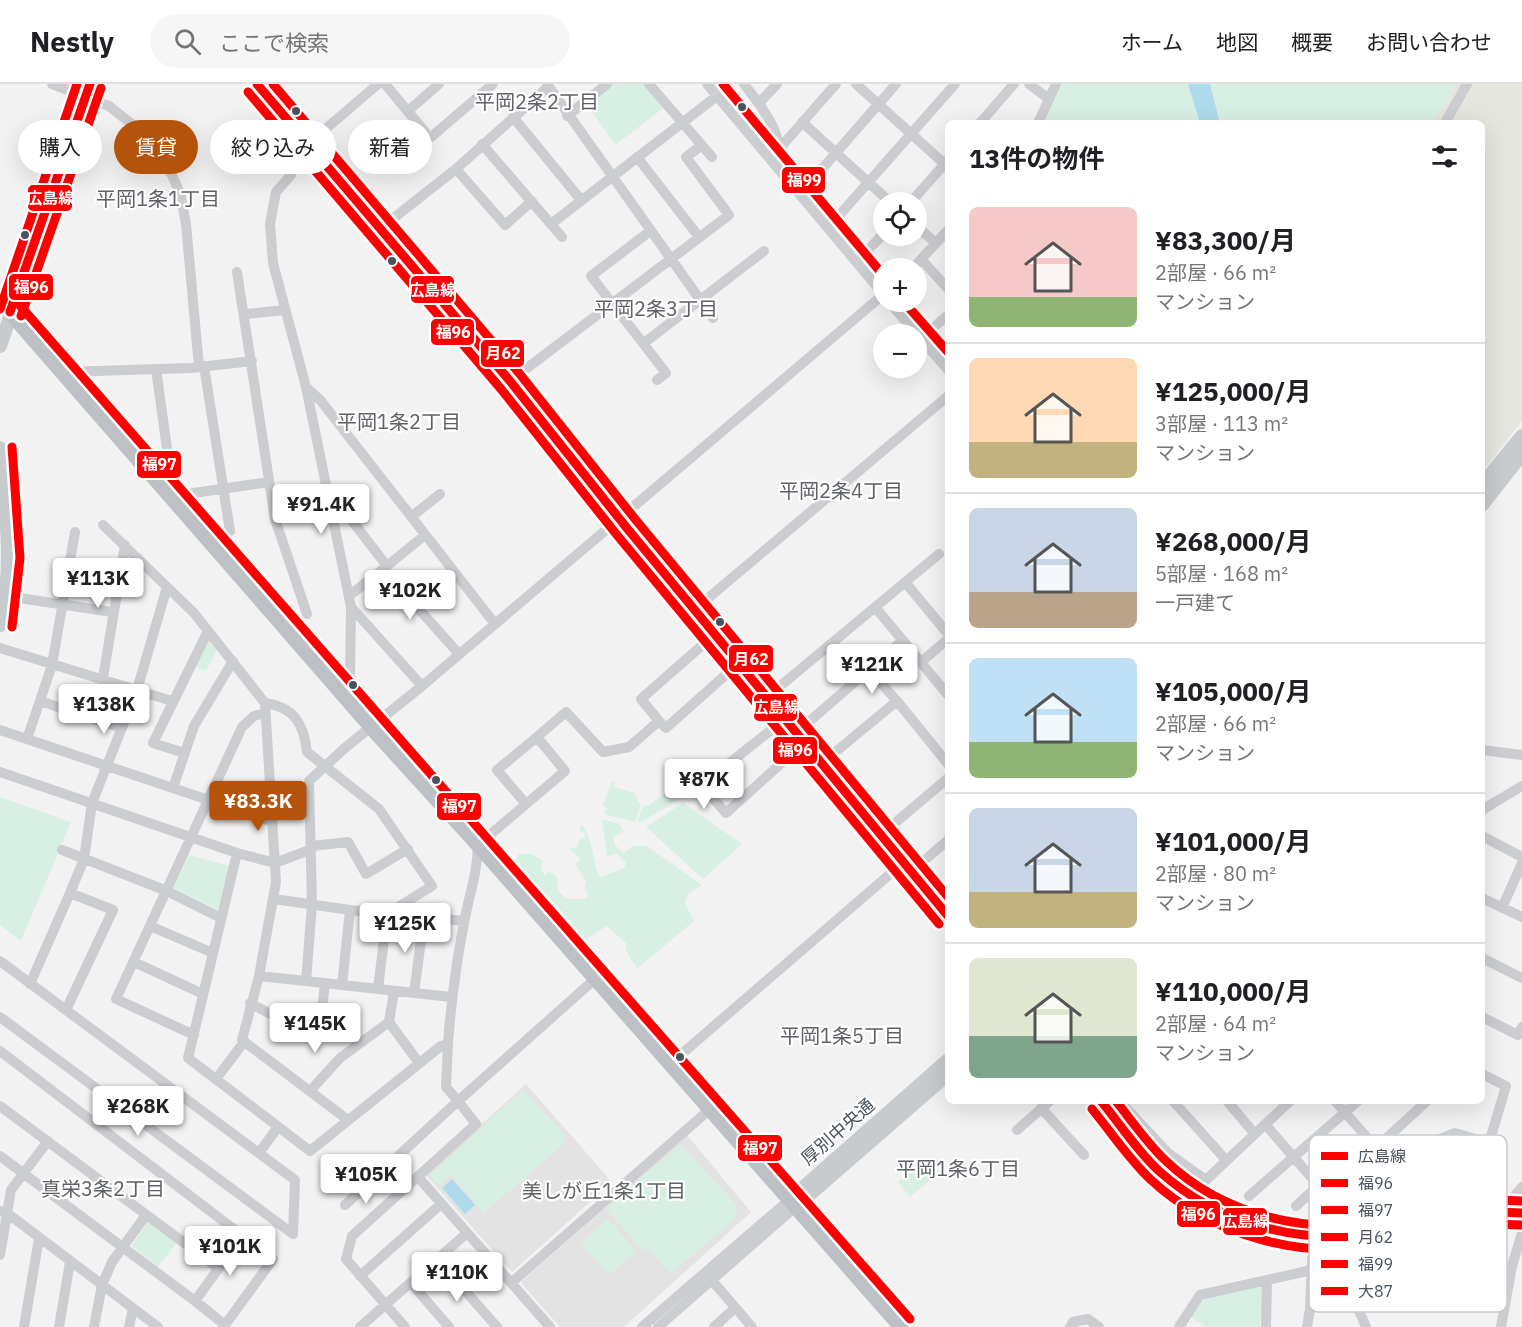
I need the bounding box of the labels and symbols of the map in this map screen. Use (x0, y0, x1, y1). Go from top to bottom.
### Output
district label: 平岡2条2丁目 (475, 88, 599, 115)
unlabelled marker (736, 101, 748, 113)
unlabelled marker (290, 105, 302, 117)
line badge: 福99 (781, 166, 826, 194)
text: 福99 (786, 170, 822, 190)
line badge: 広島線 (27, 184, 73, 212)
district label: 平岡1条1丁目 (96, 185, 220, 212)
text: 広島線 (26, 188, 74, 208)
unlabelled marker (19, 229, 31, 241)
unlabelled marker (386, 255, 398, 267)
line badge: 福96 (8, 273, 54, 301)
line badge: 広島線 (410, 275, 455, 304)
text: 福96 (13, 277, 49, 297)
text: 広島線 (408, 280, 456, 300)
district label: 平岡2条3丁目 (594, 295, 718, 322)
line badge: 福96 (430, 318, 475, 346)
text: 福96 (435, 322, 471, 342)
line badge: 月62 (480, 339, 525, 368)
text: 月62 (485, 343, 521, 363)
district label: 平岡1条2丁目 (337, 408, 461, 435)
line badge: 福97 (136, 450, 182, 479)
text: 福97 (141, 454, 177, 474)
district label: 平岡2条4丁目 (779, 477, 903, 504)
pin: ¥91.4K (272, 484, 370, 535)
pin: ¥113K (56, 558, 140, 609)
pin: ¥102K (368, 570, 452, 621)
unlabelled marker (714, 616, 726, 628)
line badge: 月62 (728, 644, 774, 673)
pin: ¥121K (830, 644, 914, 695)
text: 月62 (733, 649, 769, 669)
unlabelled marker (347, 679, 359, 691)
pin: ¥138K (62, 684, 146, 735)
line badge: 広島線 (753, 693, 798, 722)
text: 広島線 (752, 697, 800, 717)
line badge: 福96 (772, 736, 818, 765)
text: 福96 (777, 740, 813, 760)
pin: ¥87K (668, 759, 740, 810)
unlabelled marker (430, 774, 442, 786)
pin: ¥83.3K (209, 781, 307, 832)
line badge: 福97 (436, 792, 482, 821)
text: 福97 (441, 796, 477, 816)
pin: ¥125K (363, 903, 447, 954)
pin: ¥145K (273, 1003, 357, 1054)
district label: 平岡1条5丁目 (780, 1022, 904, 1049)
unlabelled marker (674, 1051, 686, 1063)
pin: ¥268K (96, 1086, 180, 1137)
street label: 厚別中央通 (796, 1093, 879, 1170)
line badge: 福97 (737, 1134, 783, 1162)
legend (1309, 1135, 1507, 1312)
text: 福97 (742, 1138, 778, 1158)
text: 広島線 (1358, 1146, 1406, 1166)
pin: ¥105K (324, 1154, 408, 1205)
district label: 平岡1条6丁目 (896, 1155, 1020, 1182)
text: 福96 (1358, 1173, 1393, 1193)
district label: 真栄3条2丁目 (41, 1175, 165, 1202)
district label: 美しが丘1条1丁目 (522, 1177, 686, 1204)
line badge: 福96 (1176, 1200, 1221, 1228)
text: 福97 (1358, 1200, 1393, 1220)
text: 福96 (1180, 1204, 1216, 1224)
line badge: 広島線 (1222, 1207, 1268, 1236)
text: 広島線 (1221, 1211, 1269, 1231)
pin: ¥101K (188, 1226, 272, 1277)
text: 月62 (1358, 1227, 1393, 1247)
pin: ¥110K (415, 1252, 499, 1303)
text: 福99 (1358, 1254, 1393, 1274)
text: 大87 (1358, 1281, 1393, 1301)

